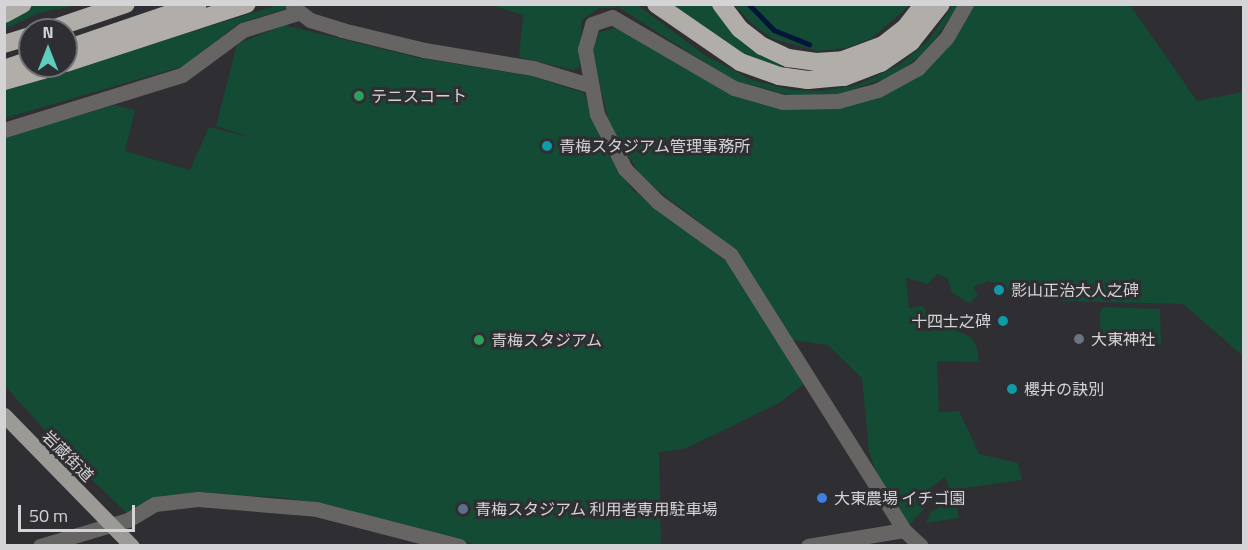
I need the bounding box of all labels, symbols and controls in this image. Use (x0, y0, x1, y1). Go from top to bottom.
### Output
north arrow (18, 18, 78, 78)
text: N (42, 20, 54, 44)
place label: テニスコート (371, 86, 467, 106)
marker: テニスコート (352, 89, 366, 103)
place label: 青梅スタジアム管理事務所 (559, 136, 751, 156)
marker: 青梅スタジアム管理事務所 (540, 139, 554, 153)
place label: 影山正治大人之碑 (1011, 280, 1139, 300)
marker: 影山正治大人之碑 (992, 283, 1006, 297)
place label: 十四士之碑 (911, 311, 991, 331)
marker: 十四士之碑 (996, 314, 1010, 328)
place label: 大東神社 (1091, 329, 1155, 349)
place label: 青梅スタジアム (491, 330, 603, 350)
marker: 大東神社 (1072, 332, 1086, 346)
marker: 青梅スタジアム (472, 333, 486, 347)
place label: 櫻井の訣別 (1024, 379, 1104, 399)
marker: 櫻井の訣別 (1005, 382, 1019, 396)
street label: 岩蔵街道 (39, 427, 97, 485)
place label: 大東農場 イチゴ園 (834, 488, 966, 508)
marker: 大東農場 イチゴ園 (815, 491, 829, 505)
scale bar (21, 493, 138, 531)
place label: 青梅スタジアム 利用者専用駐車場 (475, 499, 719, 519)
text: 50 m (29, 502, 68, 529)
marker: 青梅スタジアム 利用者専用駐車場 (456, 502, 470, 516)

